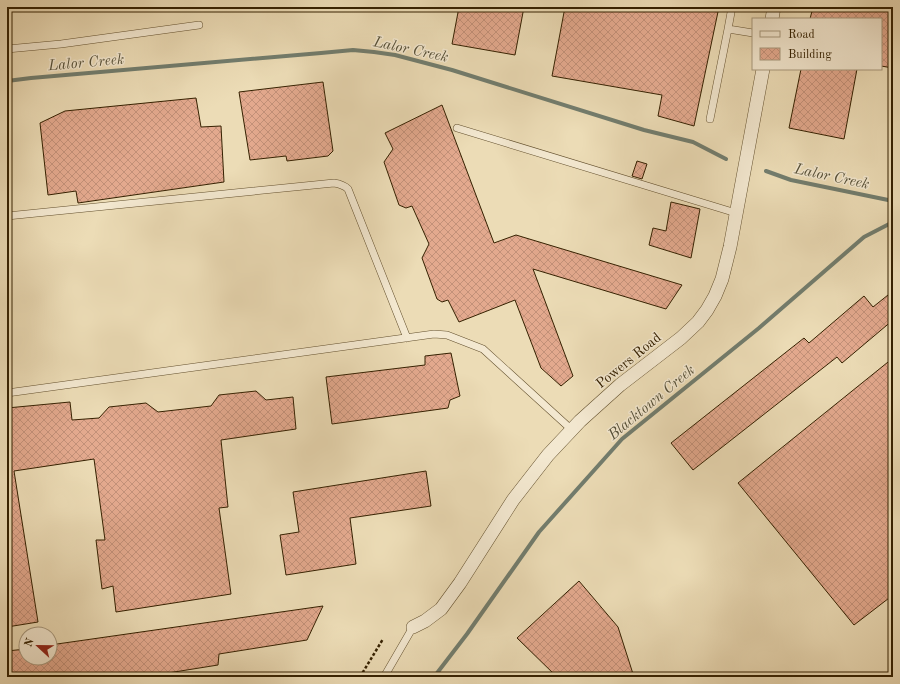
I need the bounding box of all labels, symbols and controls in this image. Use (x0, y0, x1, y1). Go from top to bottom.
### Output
legend (752, 18, 882, 70)
text: Road (788, 29, 815, 41)
water label: Lalor Creek (371, 35, 450, 66)
text: Building (788, 49, 832, 61)
water label: Lalor Creek (46, 53, 125, 74)
water label: Lalor Creek (792, 162, 871, 193)
street label: Powers Road (593, 330, 664, 391)
water label: Blacktown Creek (605, 363, 698, 444)
north arrow (18, 626, 58, 666)
text: N (23, 636, 37, 649)

